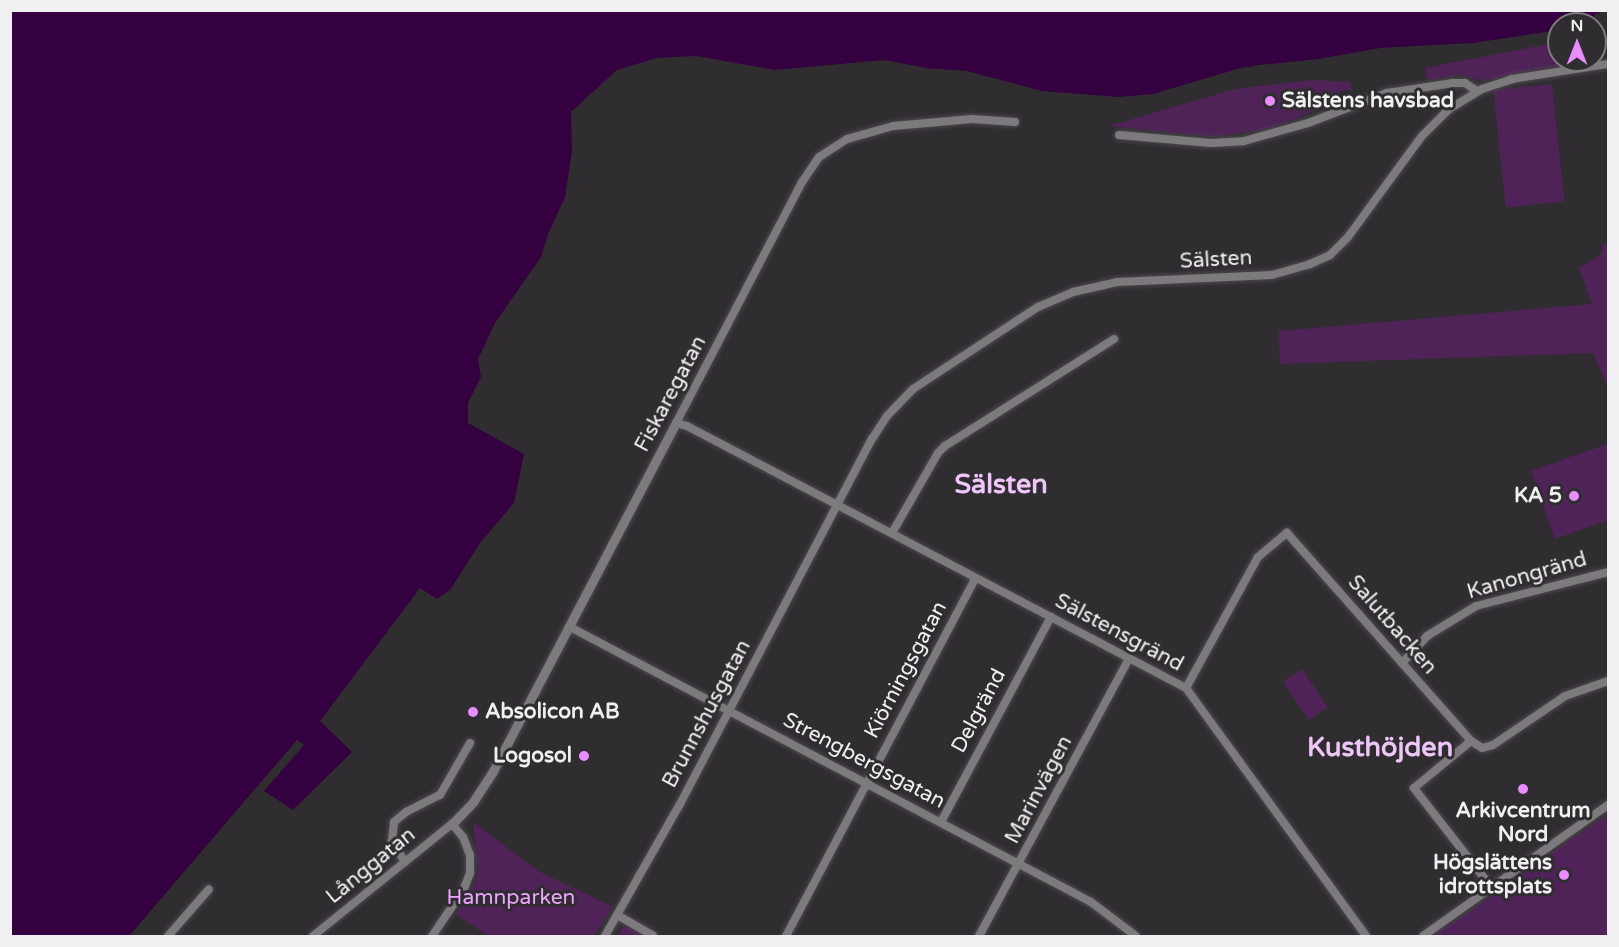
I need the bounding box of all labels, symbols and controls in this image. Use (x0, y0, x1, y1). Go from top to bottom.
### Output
north arrow (1547, 12, 1607, 72)
text: N (1571, 16, 1583, 36)
place label: Sälstens havsbad (1282, 88, 1454, 114)
marker: Sälstens havsbad (1263, 94, 1277, 108)
street label: Sälsten (1179, 246, 1253, 274)
street label: Fiskaregatan (630, 332, 712, 456)
district label: Sälsten (954, 469, 1048, 501)
place label: KA 5 (1514, 483, 1562, 509)
marker: KA 5 (1567, 489, 1581, 503)
street label: Kanongränd (1464, 547, 1590, 605)
street label: Salutbacken (1342, 570, 1442, 680)
street label: Sälstensgränd (1051, 589, 1187, 677)
street label: Kiörningsgatan (859, 597, 953, 743)
street label: Brunnshusgatan (657, 636, 757, 792)
street label: Delgränd (946, 665, 1012, 757)
place label: Absolicon AB (485, 699, 619, 725)
marker: Absolicon AB (466, 705, 480, 719)
street label: Strengbergsgatan (779, 708, 949, 814)
street label: Marinvägen (1000, 732, 1078, 848)
district label: Kusthöjden (1307, 732, 1453, 764)
place label: Logosol (493, 743, 572, 769)
marker: Logosol (577, 749, 591, 763)
marker: Arkivcentrum Nord (1516, 782, 1530, 796)
place label: Arkivcentrum Nord (1456, 798, 1590, 848)
street label: Långgatan (321, 822, 421, 910)
place label: Högslättens idrottsplats (1433, 850, 1552, 900)
marker: Högslättens idrottsplats (1557, 868, 1571, 882)
park label: Hamnparken (447, 885, 575, 911)

